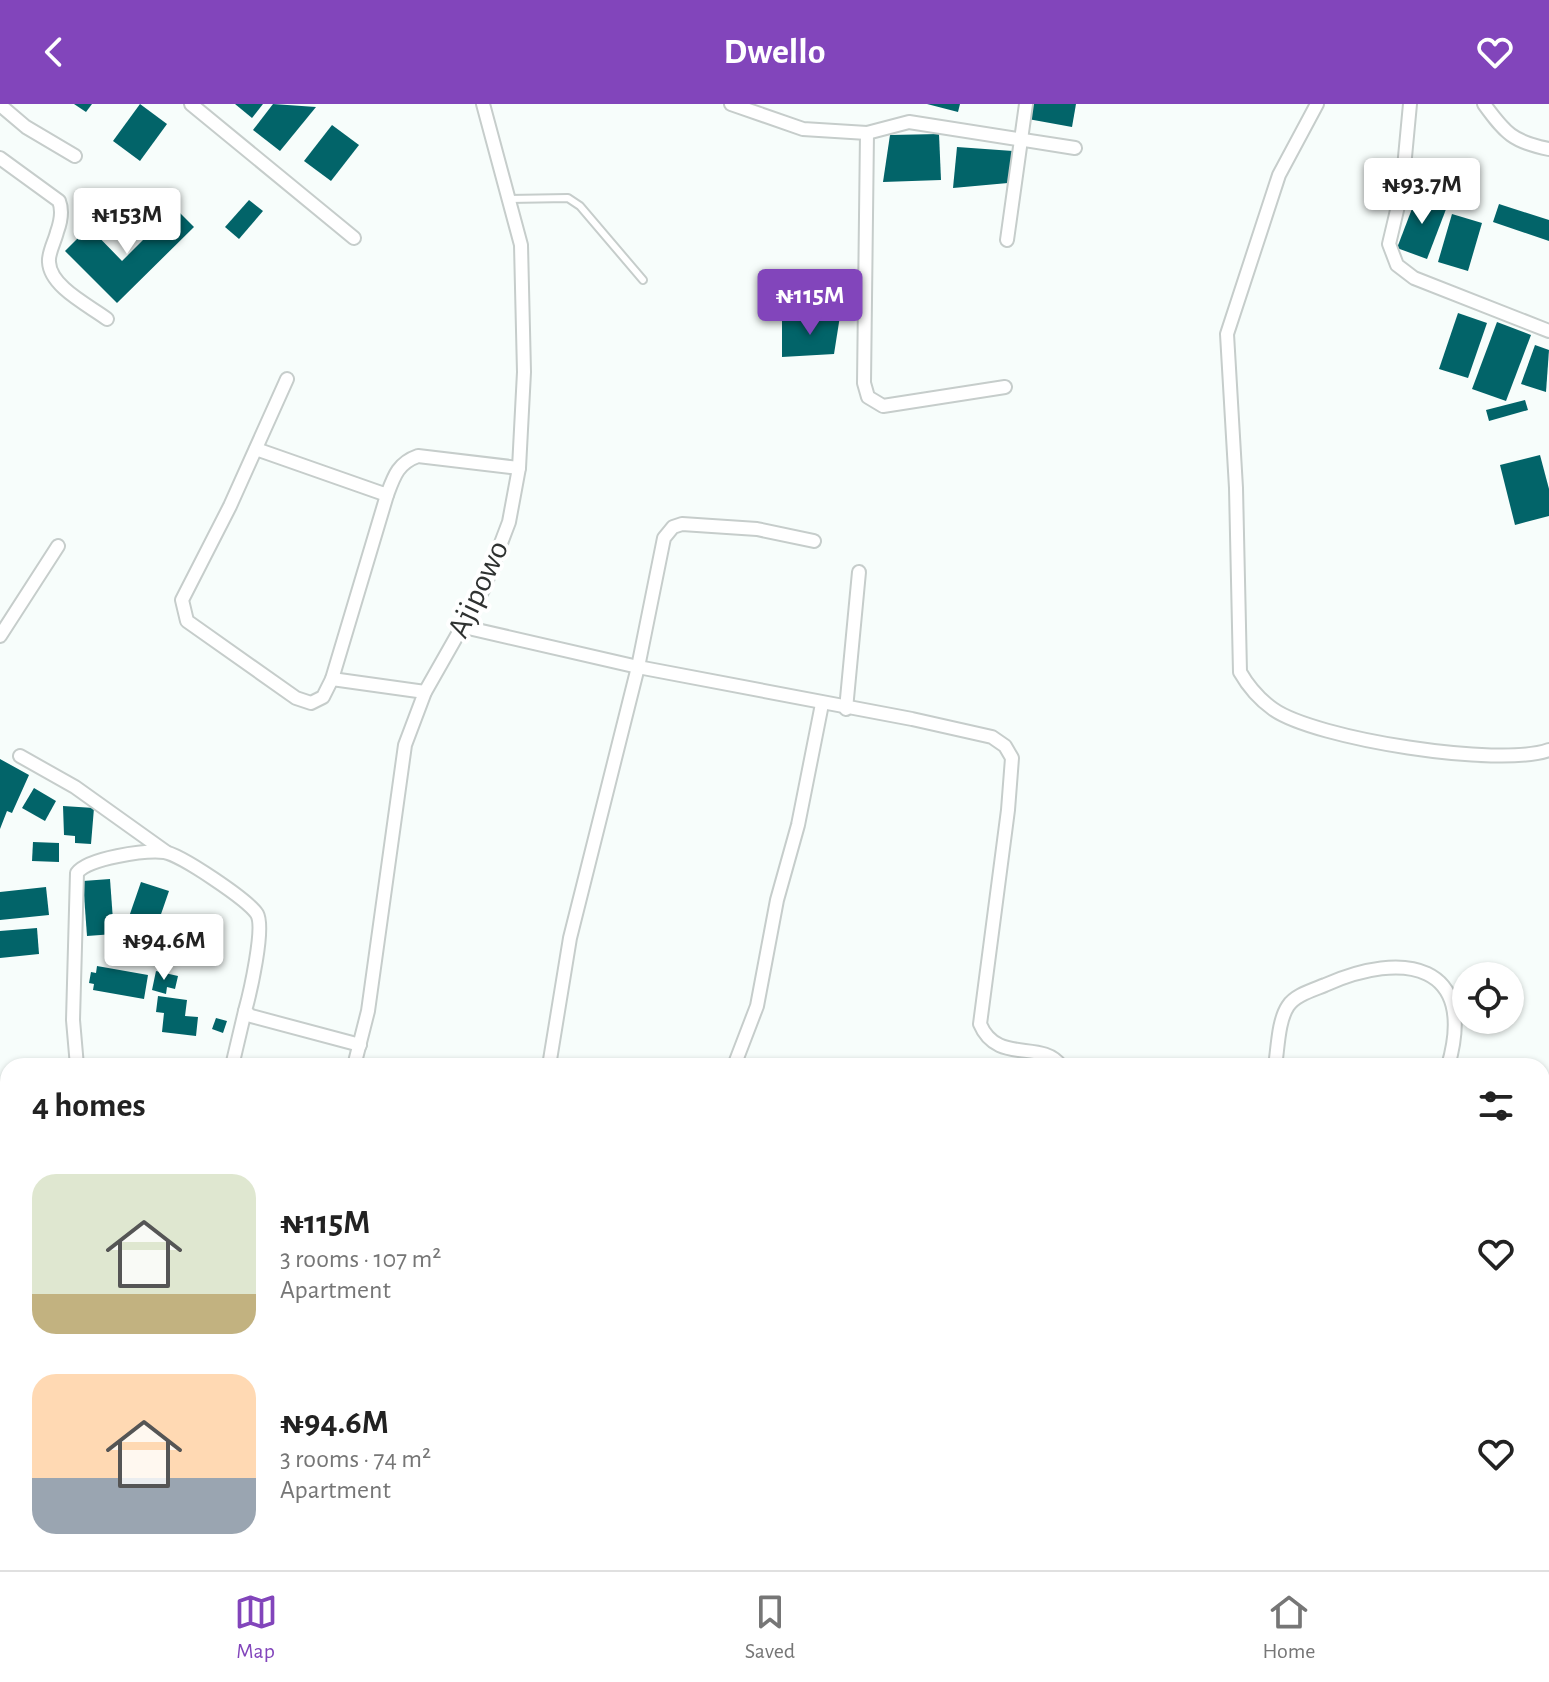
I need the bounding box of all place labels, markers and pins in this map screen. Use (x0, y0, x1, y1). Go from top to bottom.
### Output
pin: ₦93.7M (1357, 158, 1487, 226)
pin: ₦153M (71, 188, 183, 256)
pin: ₦115M (754, 269, 866, 337)
pin: ₦94.6M (99, 914, 229, 982)

